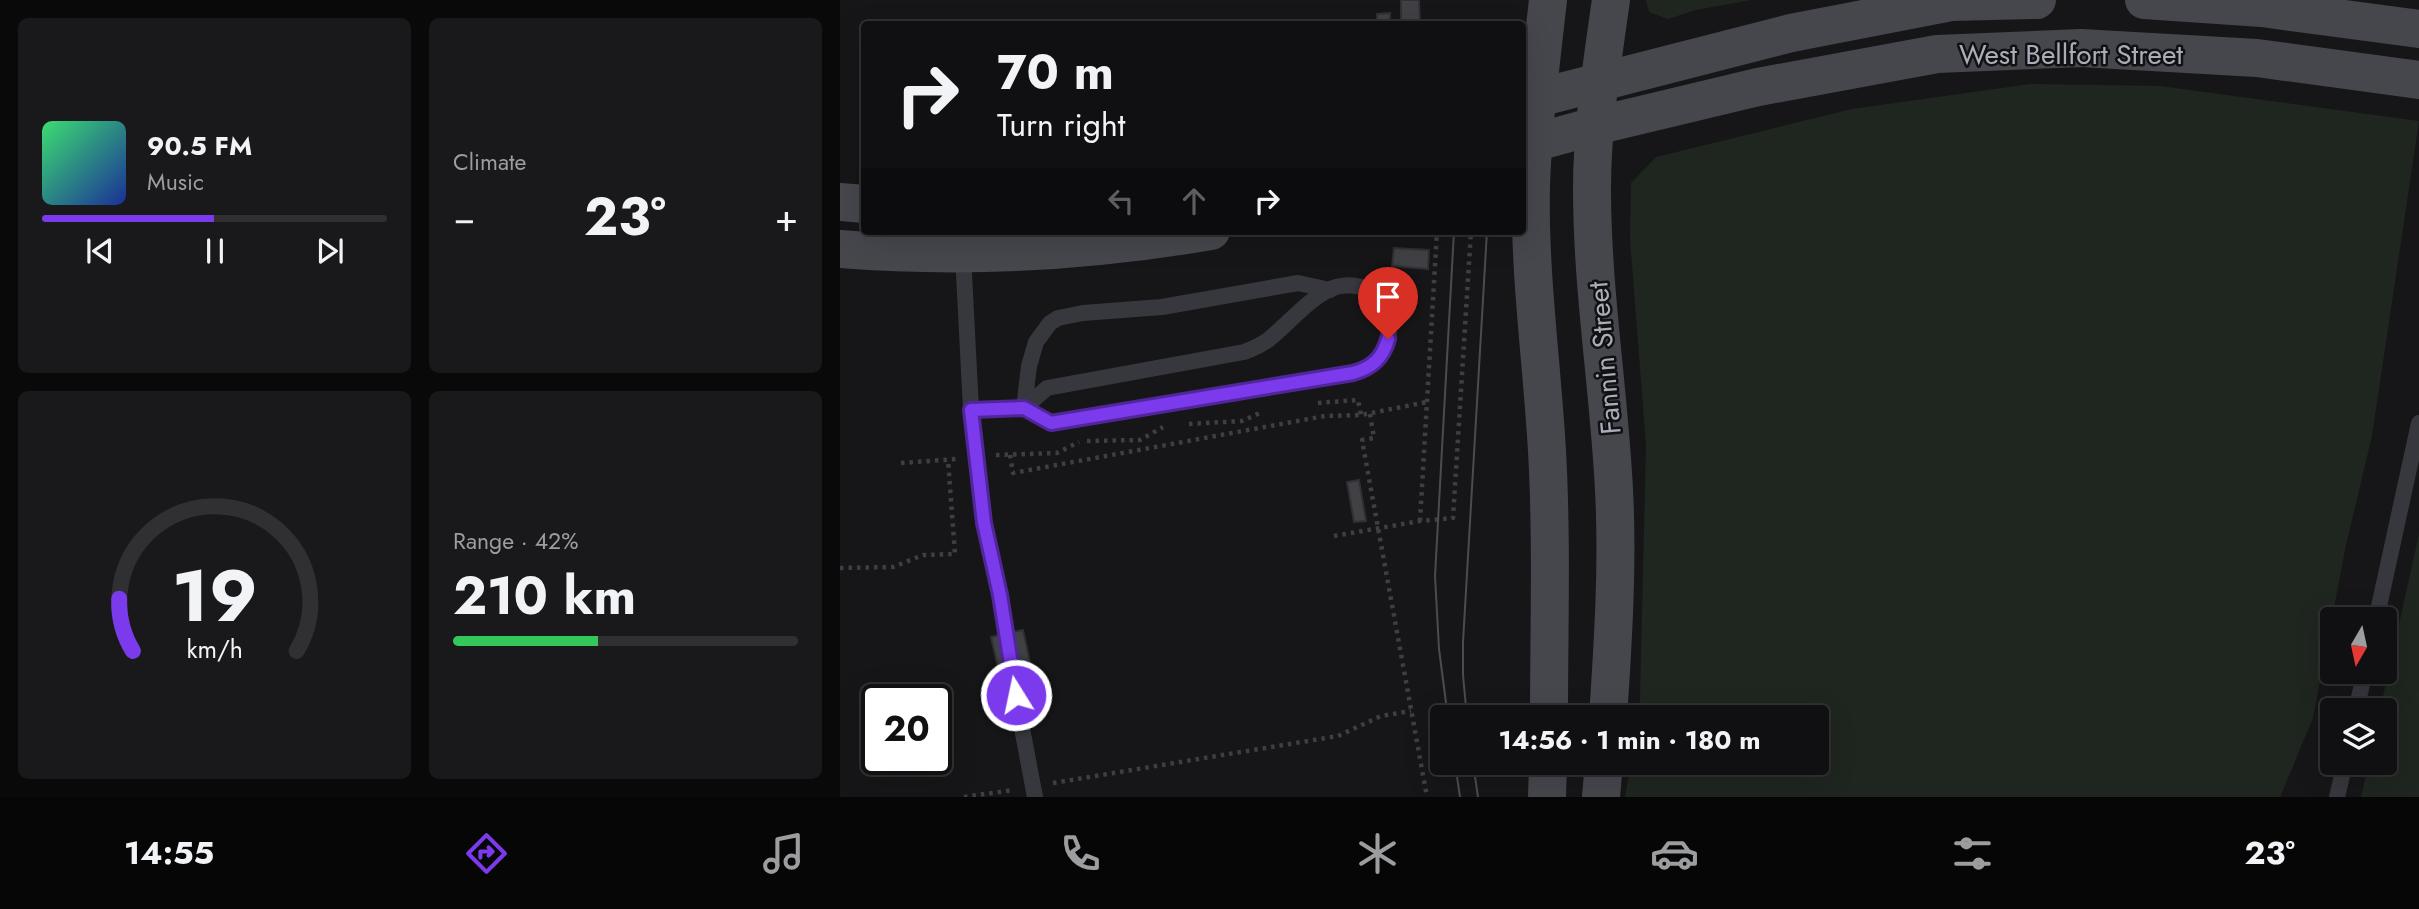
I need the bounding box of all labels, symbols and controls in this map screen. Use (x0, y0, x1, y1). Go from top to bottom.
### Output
street label: West Bellfort Street (1959, 34, 2183, 75)
text: 70 m (997, 37, 1114, 107)
icon: right (882, 49, 973, 140)
text: Turn right (997, 102, 1126, 148)
text: 90.5 FM (147, 127, 252, 165)
text: Climate (453, 145, 526, 179)
text: Music (147, 165, 204, 199)
text: 23° (584, 179, 666, 255)
icon: left (1102, 182, 1140, 220)
icon: ahead (1175, 182, 1213, 220)
icon: right (1248, 182, 1286, 220)
text: − (453, 190, 475, 245)
text: + (775, 190, 798, 245)
icon: previous (81, 232, 119, 270)
icon: pause (196, 232, 234, 270)
icon: next (311, 232, 349, 270)
pin (1358, 267, 1418, 339)
icon: arrive (1369, 278, 1407, 316)
street label: Fannin Street (1577, 280, 1632, 436)
text: Range · 42% (453, 524, 578, 558)
text: 19 (172, 543, 257, 648)
text: 210 km (453, 558, 636, 634)
north arrow (2320, 607, 2398, 684)
map controls (2320, 607, 2397, 775)
text: km/h (186, 631, 243, 667)
position arrow (979, 658, 1053, 732)
speed limit sign: 20 (861, 684, 952, 775)
button: layers (2320, 698, 2397, 775)
text: 14:56 · 1 min · 180 m (1498, 721, 1761, 759)
icon: directions (462, 829, 511, 878)
icon: music (759, 829, 808, 878)
icon: phone (1056, 829, 1105, 878)
icon: climate (1353, 829, 1402, 878)
icon: car (1650, 829, 1699, 878)
icon: filters (1948, 829, 1997, 878)
text: 14:55 (124, 830, 214, 876)
text: 23° (2245, 830, 2295, 876)

